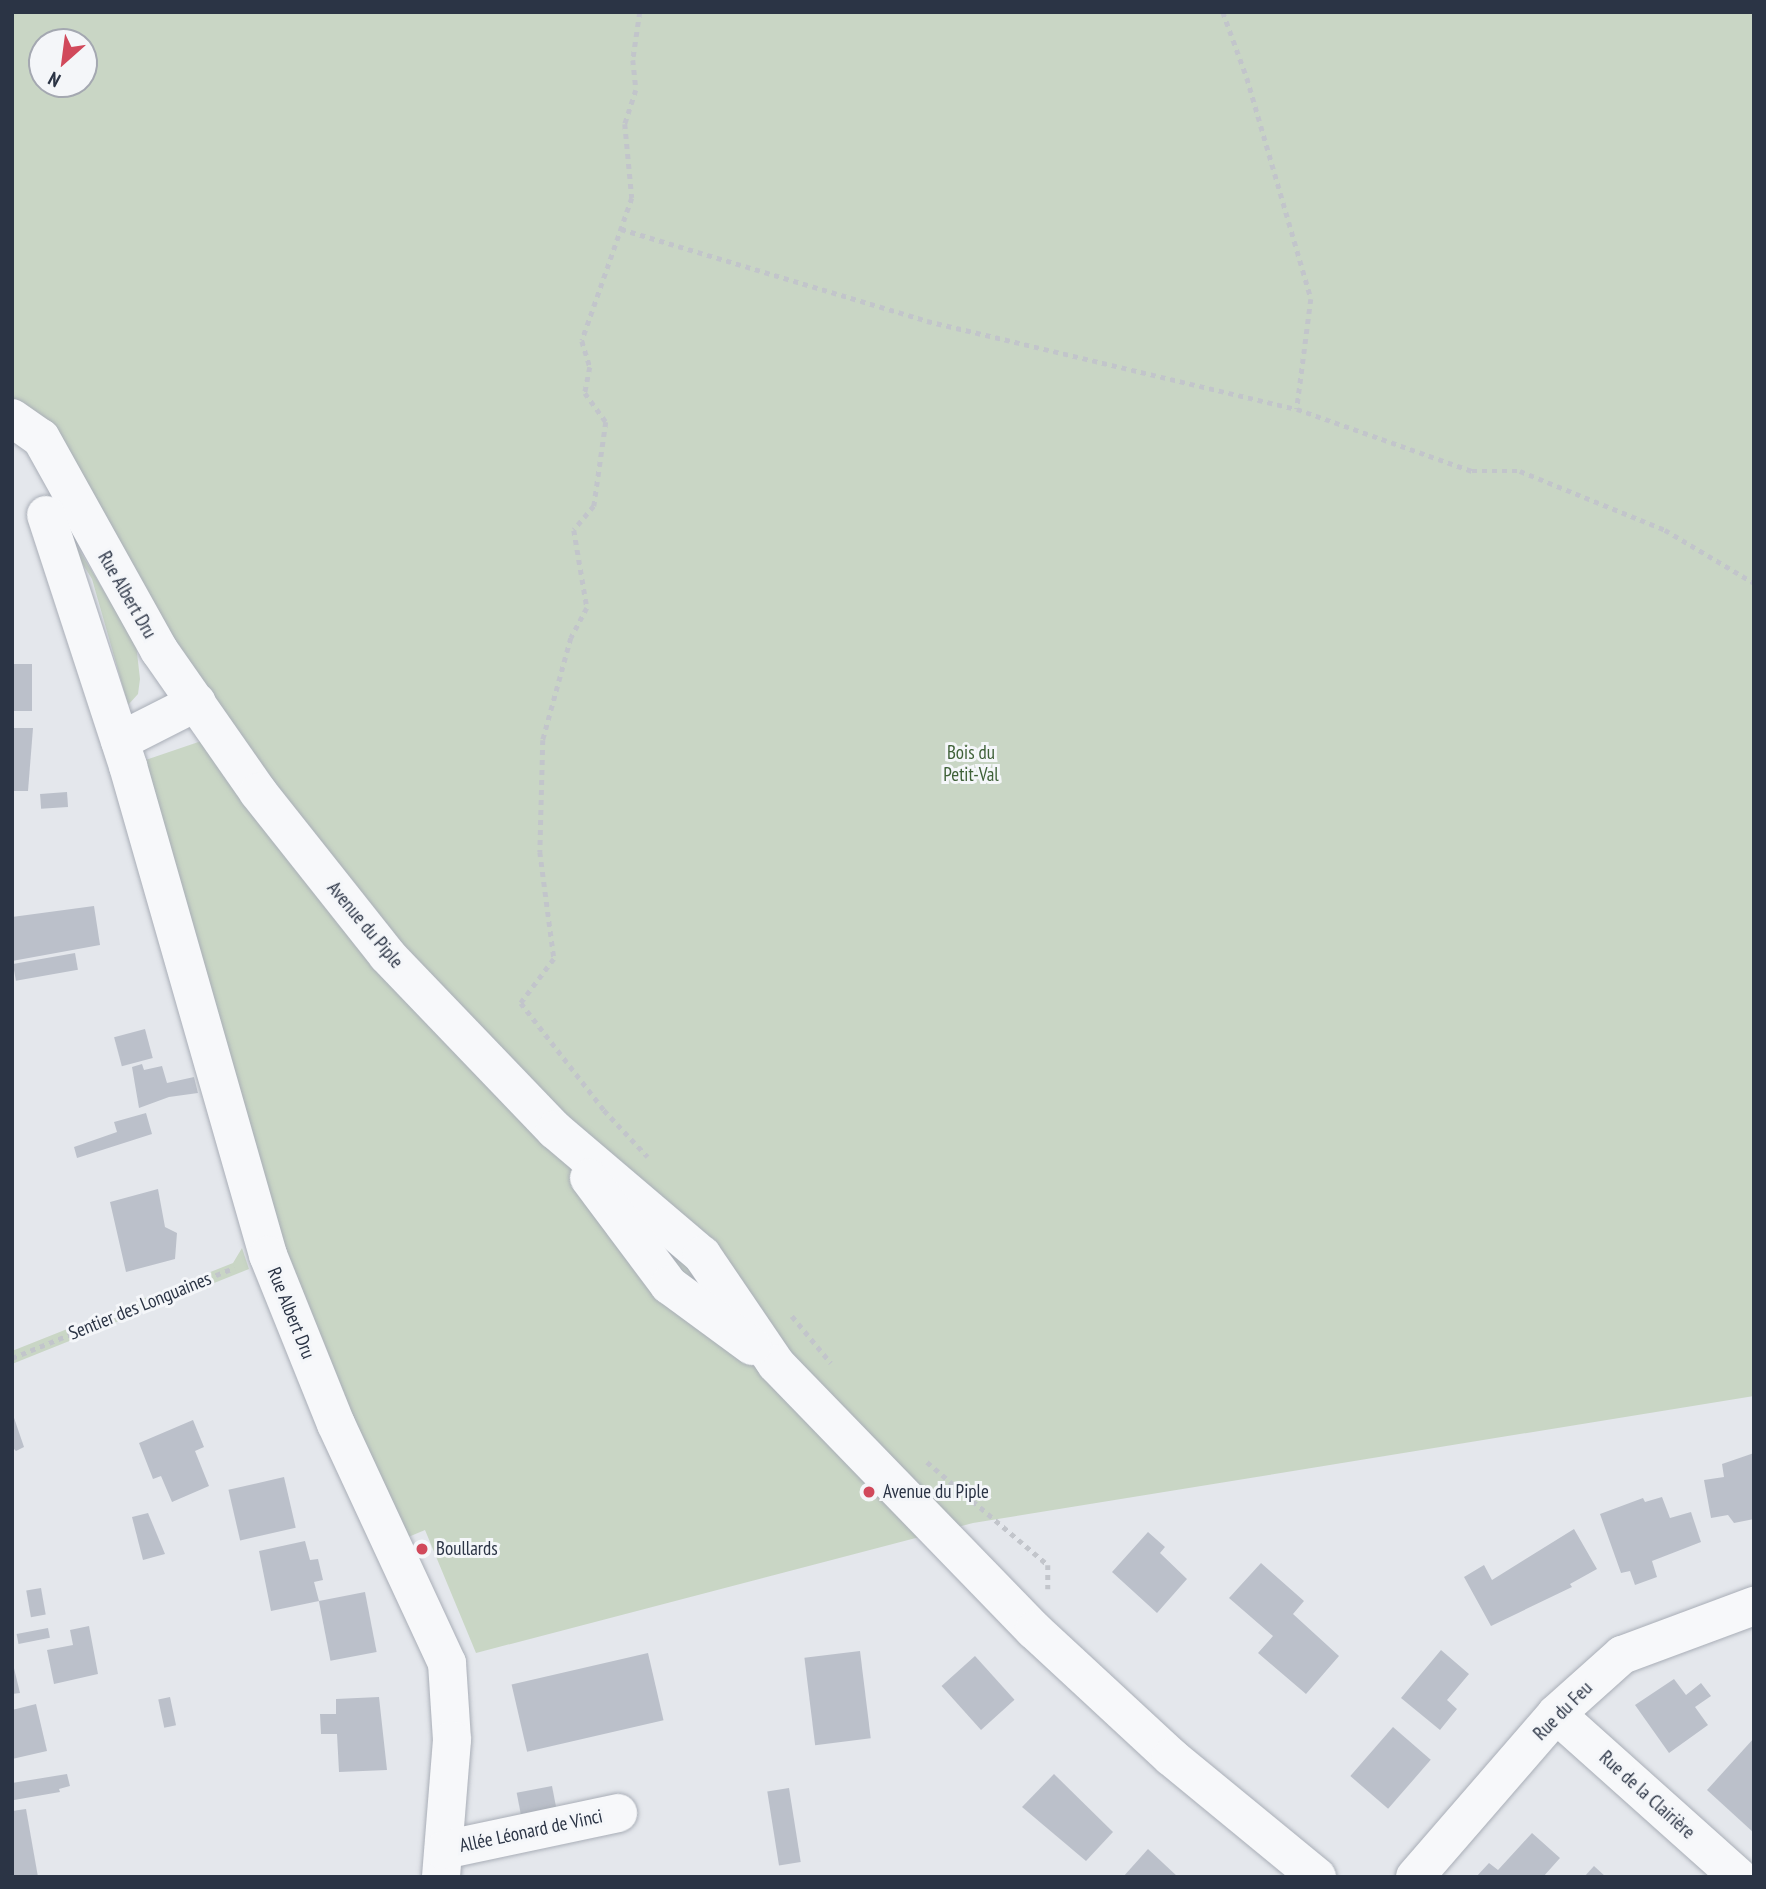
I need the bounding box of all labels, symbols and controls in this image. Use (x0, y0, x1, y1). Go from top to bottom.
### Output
north arrow (28, 28, 98, 98)
text: N (44, 67, 64, 93)
street label: Rue Albert Dru (93, 547, 161, 643)
park label: Bois du Petit-Val (943, 742, 999, 786)
street label: Avenue du Piple (322, 877, 408, 973)
street label: Rue Albert Dru (262, 1264, 320, 1362)
street label: Sentier des Longuaines (65, 1267, 215, 1345)
place label: Avenue du Piple (883, 1481, 989, 1503)
marker: Avenue du Piple (861, 1484, 877, 1500)
place label: Boullards (436, 1538, 498, 1560)
marker: Boullards (414, 1541, 430, 1557)
street label: Rue du Feu (1529, 1677, 1597, 1745)
street label: Rue de la Clairière (1595, 1746, 1699, 1844)
street label: Allée Léonard de Vinci (457, 1805, 605, 1857)

